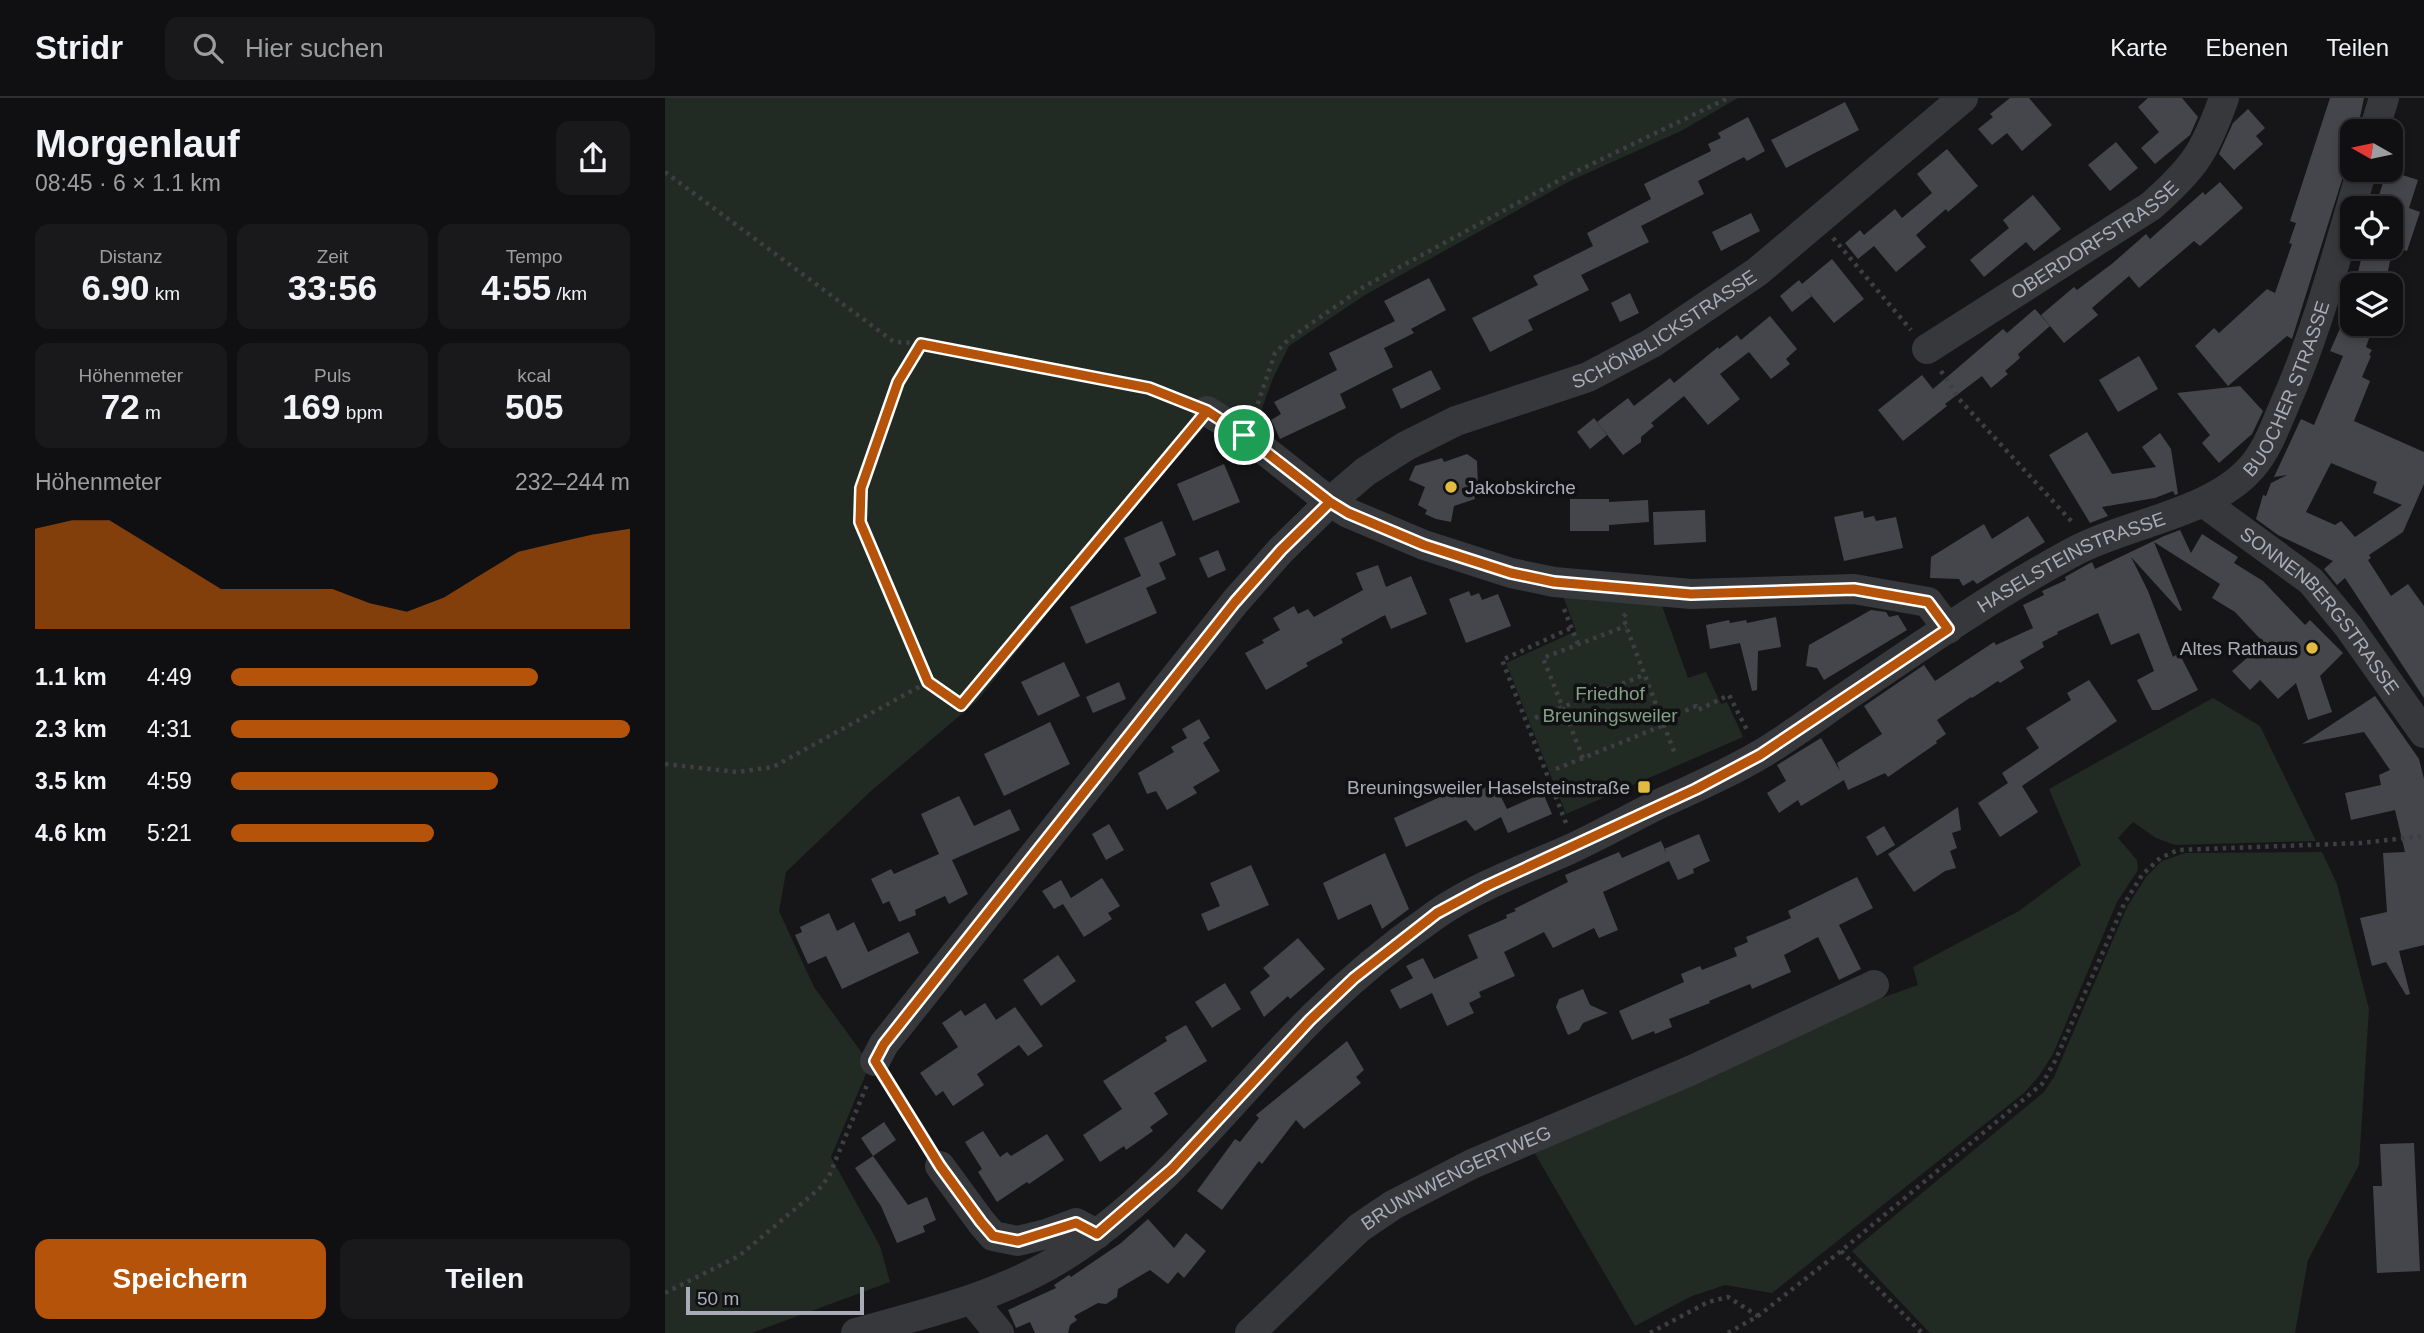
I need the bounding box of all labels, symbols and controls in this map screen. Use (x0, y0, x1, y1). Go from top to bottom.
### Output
search box (165, 17, 655, 80)
text: Stridr (35, 29, 123, 66)
icon: search (189, 29, 227, 67)
text: Hier suchen (245, 33, 384, 63)
text: Karte (2110, 34, 2168, 61)
text: Ebenen (2206, 34, 2288, 61)
text: Teilen (2326, 34, 2389, 61)
north arrow (2340, 119, 2403, 182)
map controls (2340, 119, 2403, 336)
button: share (556, 121, 630, 195)
text: Morgenlauf (35, 123, 240, 165)
text: 08:45 · 6 × 1.1 km (35, 170, 221, 196)
street label: OBERDORFSTRASSE (2007, 177, 2183, 304)
button: locate (2340, 196, 2403, 259)
text: Distanz (99, 246, 163, 267)
text: Zeit (317, 246, 348, 267)
text: Tempo (506, 246, 563, 267)
street label: SCHÖNBLICKSTRASSE (1569, 266, 1760, 393)
text: 6.90 (81, 268, 150, 307)
text: 33:56 (288, 268, 377, 307)
text: 4:55 (481, 268, 551, 307)
button: layers (2340, 273, 2403, 336)
text: km (150, 283, 180, 304)
text: /km (551, 283, 587, 304)
street label: BUOCHER STRASSE (2239, 298, 2333, 481)
text: Höhenmeter (79, 365, 183, 386)
text: Puls (314, 365, 351, 386)
text: kcal (517, 365, 551, 386)
text: 72 (101, 387, 140, 426)
text: 169 (282, 387, 341, 426)
text: 505 (505, 387, 563, 426)
text: m (140, 402, 161, 423)
text: bpm (341, 402, 383, 423)
pin (1214, 405, 1274, 465)
icon: arrive (1225, 416, 1263, 454)
text: Höhenmeter (35, 469, 162, 495)
text: 232–244 m (515, 469, 630, 495)
place label: Jakobskirche (1465, 477, 1576, 498)
marker: Jakobskirche (1443, 479, 1459, 495)
street label: HASELSTEINSTRASSE (1973, 508, 2168, 617)
street label: SONNENBERGSTRASSE (2236, 523, 2403, 698)
place label: Altes Rathaus (2180, 638, 2298, 659)
marker: Altes Rathaus (2304, 640, 2320, 656)
text: 1.1 km (35, 664, 107, 690)
text: 4:49 (147, 664, 192, 690)
park label: Friedhof Breuningsweiler (1542, 683, 1678, 726)
text: 2.3 km (35, 716, 107, 742)
text: 4:31 (147, 716, 192, 742)
text: 3.5 km (35, 768, 107, 794)
text: 4:59 (147, 768, 192, 794)
place label: Breuningsweiler Haselsteinstraße (1347, 777, 1630, 798)
marker: Breuningsweiler Haselsteinstraße (1636, 779, 1652, 795)
text: 4.6 km (35, 820, 107, 846)
text: 5:21 (147, 820, 192, 846)
street label: BRUNNWENGERTWEG (1357, 1122, 1554, 1234)
button: Speichern (35, 1239, 326, 1319)
button: Teilen (340, 1239, 630, 1319)
scale bar (686, 1284, 865, 1316)
text: 50 m (697, 1288, 739, 1309)

